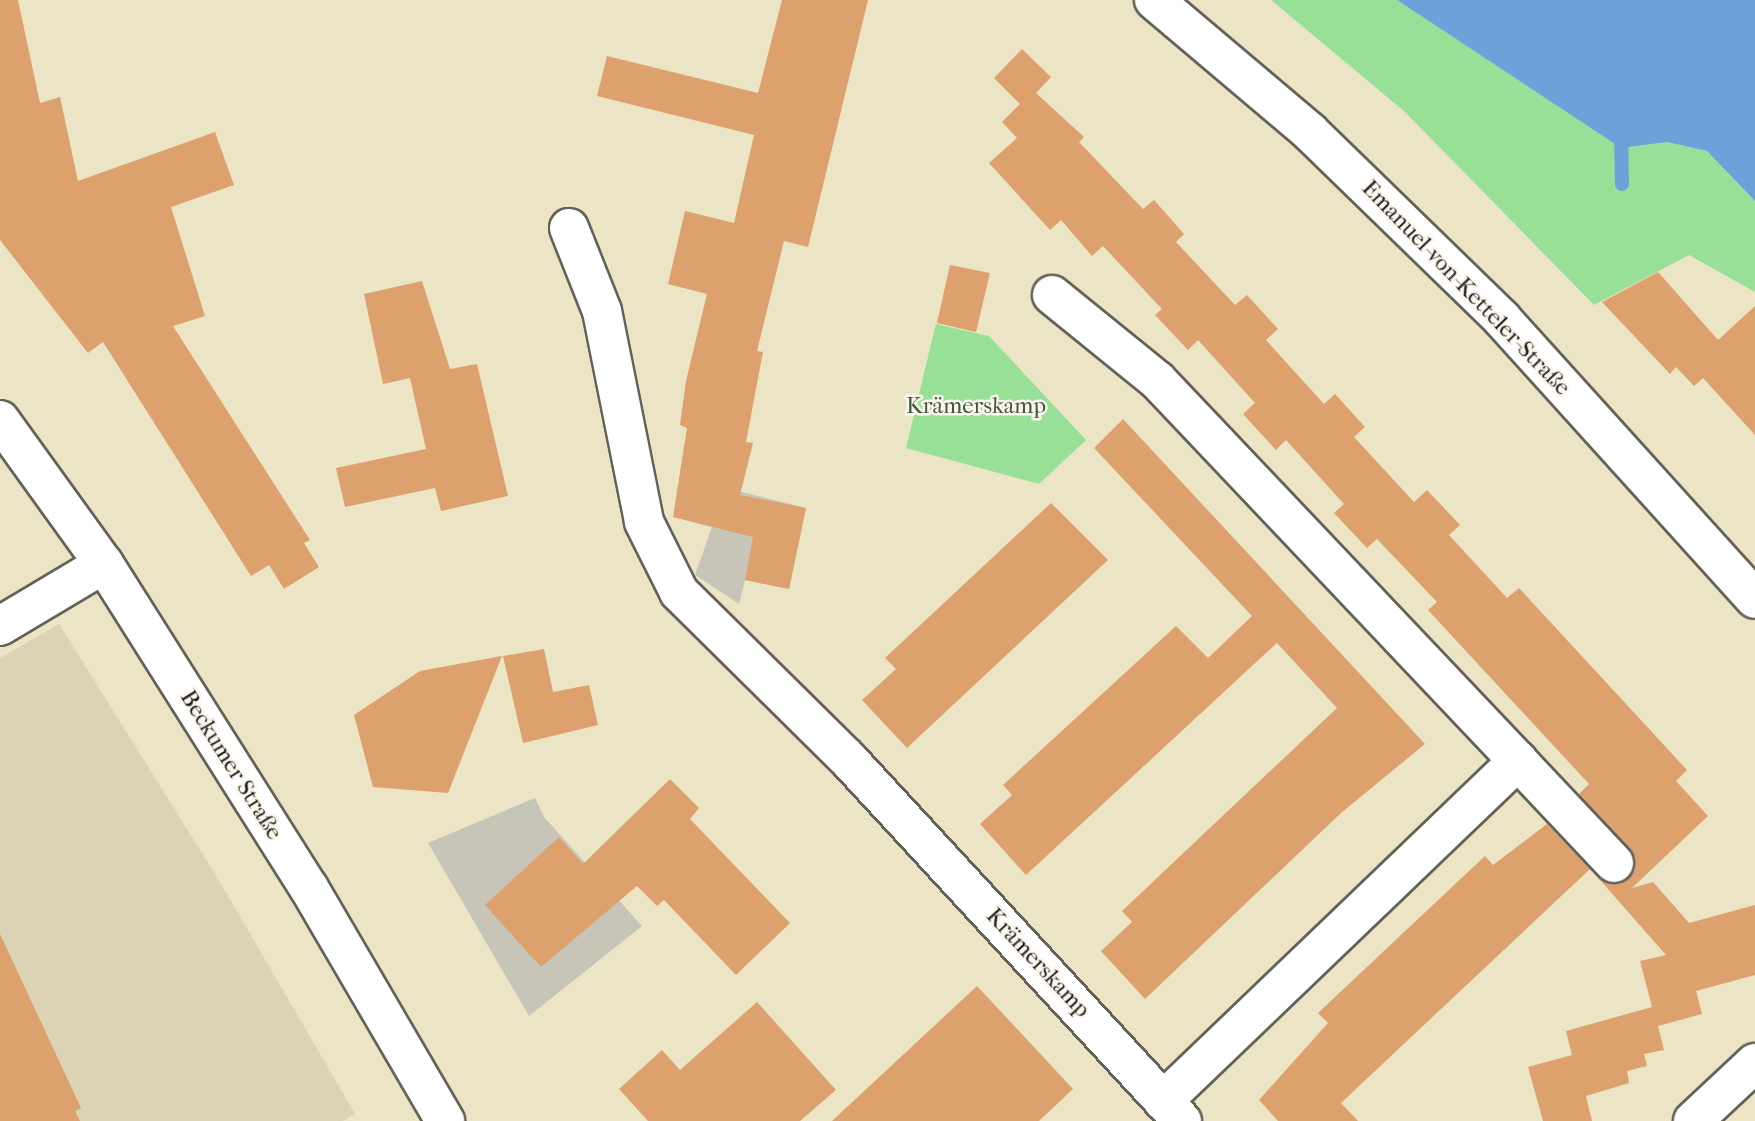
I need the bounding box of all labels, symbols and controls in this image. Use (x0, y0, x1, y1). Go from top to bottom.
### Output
street label: Emanuel-von-Ketteler-Straße (1356, 175, 1576, 401)
park label: Krämerskamp (906, 392, 1046, 420)
street label: Beckumer Straße (174, 685, 288, 845)
street label: Krämerskamp (980, 902, 1096, 1024)

